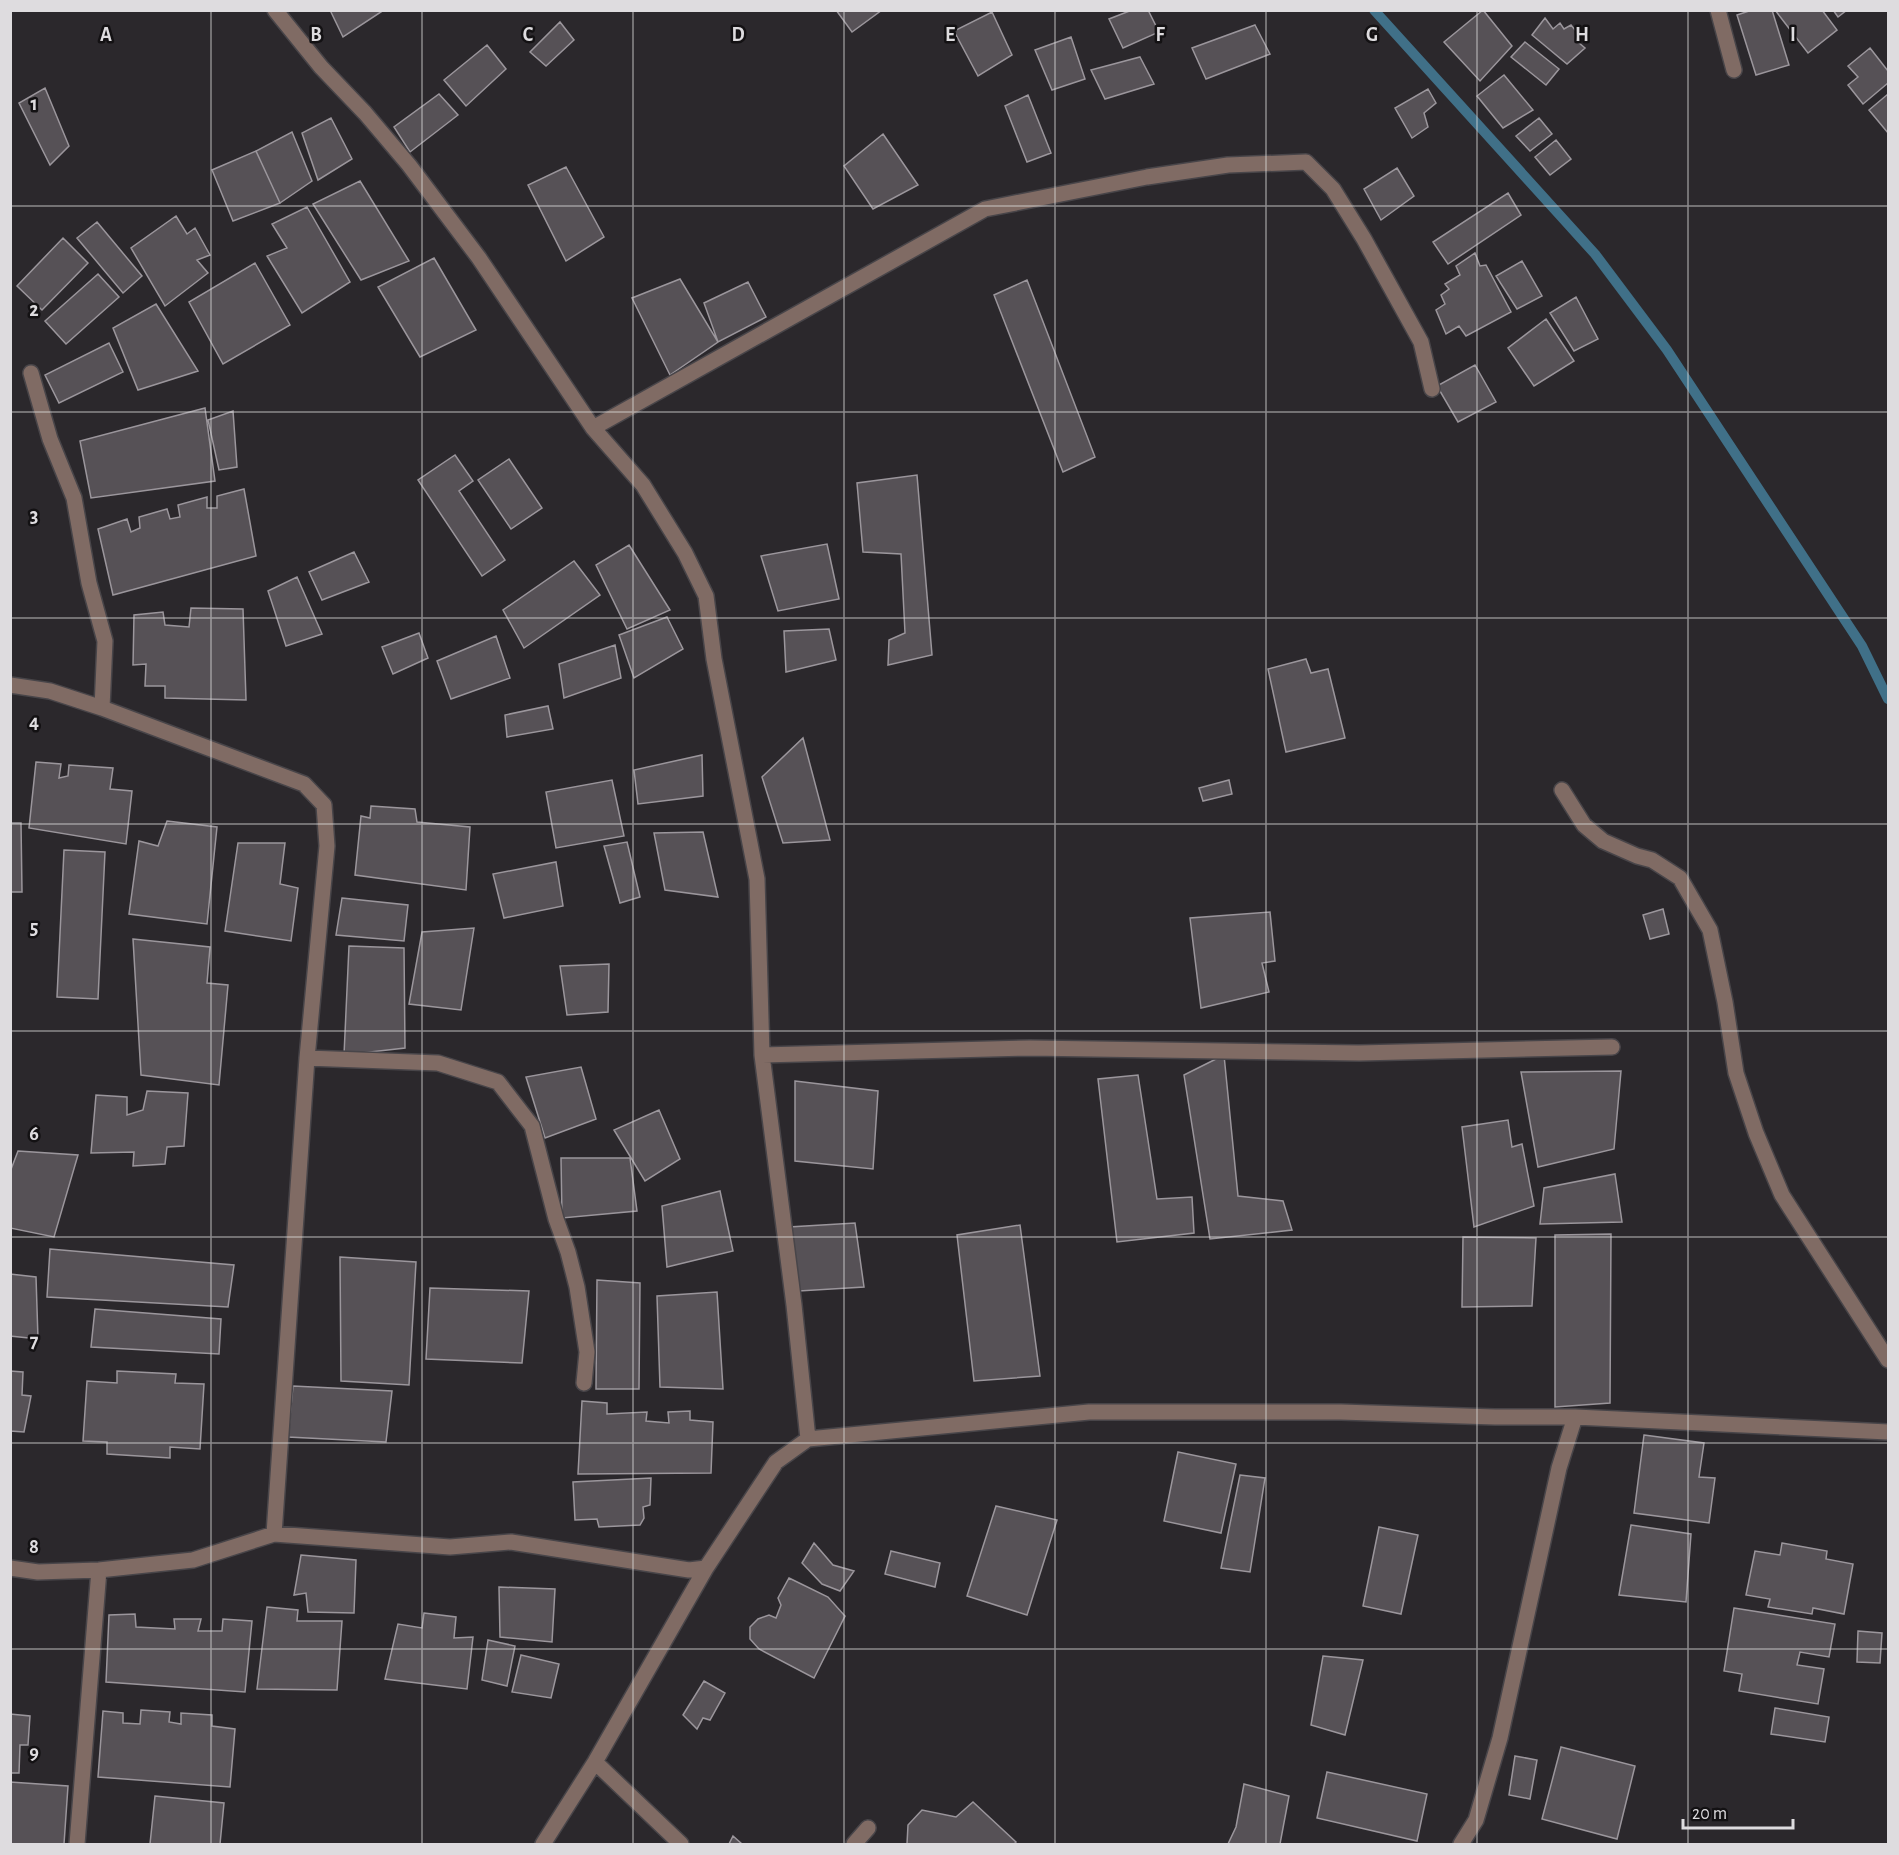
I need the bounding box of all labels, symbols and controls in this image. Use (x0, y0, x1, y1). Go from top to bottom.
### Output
text: A (100, 25, 112, 45)
text: B (310, 25, 322, 45)
text: C (523, 25, 534, 45)
text: D (731, 25, 745, 45)
text: E (945, 25, 955, 45)
text: F (1155, 25, 1165, 45)
text: G (1366, 25, 1378, 45)
text: H (1575, 25, 1589, 45)
text: I (1790, 25, 1796, 45)
text: 1 (30, 94, 38, 114)
text: 2 (29, 300, 39, 320)
text: 3 (30, 506, 38, 526)
text: 4 (29, 712, 39, 732)
text: 5 (30, 918, 38, 938)
text: 6 (29, 1124, 39, 1144)
text: 7 (30, 1331, 39, 1351)
text: 8 (29, 1537, 39, 1557)
text: 9 (29, 1743, 39, 1763)
scale bar (1683, 1792, 1792, 1830)
text: 20 m (1692, 1805, 1727, 1823)

